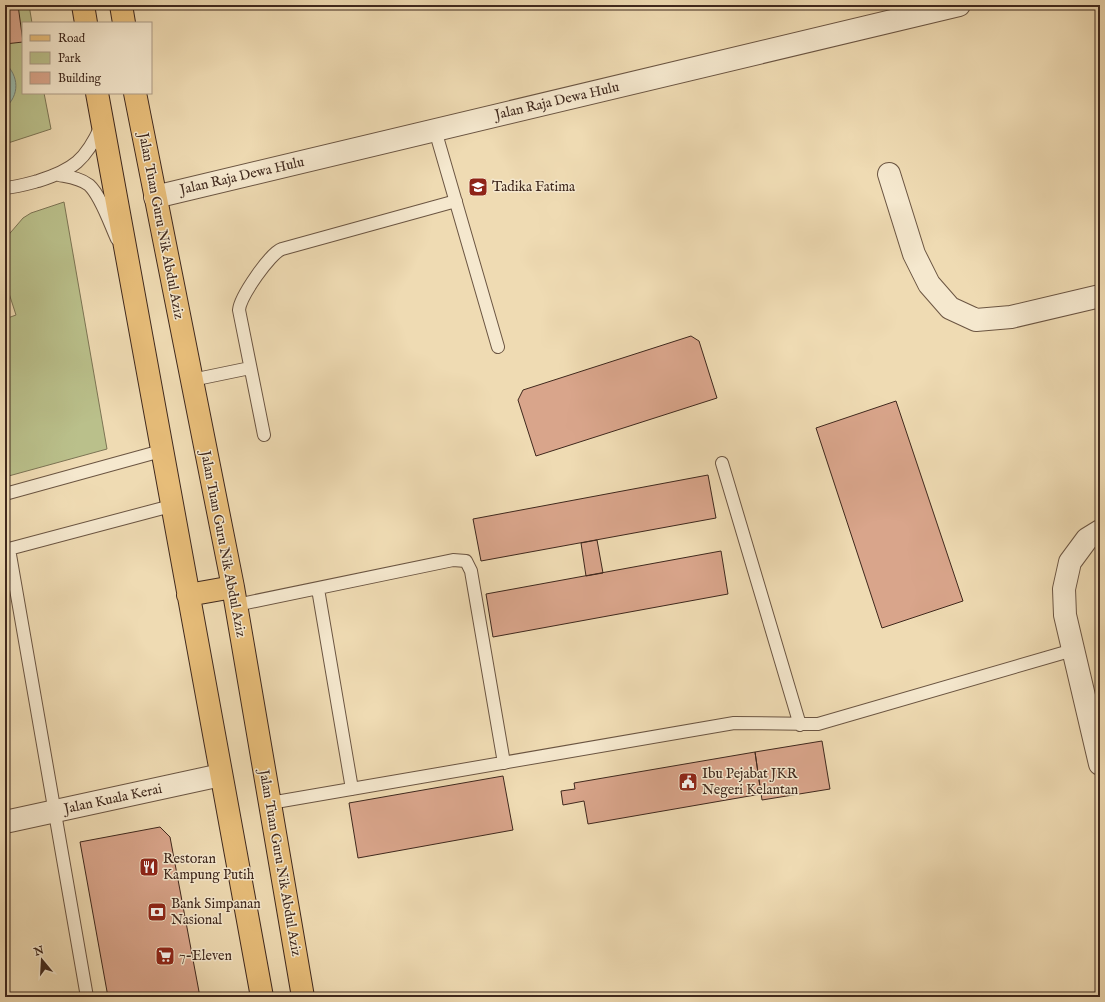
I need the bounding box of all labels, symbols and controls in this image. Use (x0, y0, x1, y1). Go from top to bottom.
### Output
legend (22, 22, 152, 94)
text: Road (58, 31, 86, 46)
text: Park (58, 51, 81, 66)
text: Building (58, 71, 102, 86)
street label: Jalan Raja Dewa Hulu (491, 78, 621, 124)
street label: Jalan Tuan Guru Nik Abdul Aziz (134, 129, 188, 321)
street label: Jalan Raja Dewa Hulu (176, 153, 306, 199)
school or university icon: Tadika Fatima (467, 176, 489, 198)
place label: Tadika Fatima (492, 178, 576, 196)
street label: Jalan Tuan Guru Nik Abdul Aziz (196, 447, 250, 639)
place label: Ibu Pejabat JKR Negeri Kelantan (702, 765, 799, 799)
street label: Jalan Tuan Guru Nik Abdul Aziz (254, 766, 305, 958)
public building icon: Ibu Pejabat JKR Negeri Kelantan (677, 771, 699, 793)
street label: Jalan Kuala Kerai (60, 780, 164, 819)
place label: Restoran Kampung Putih (163, 850, 255, 884)
restaurant icon: Restoran Kampung Putih (138, 856, 160, 878)
place label: Bank Simpanan Nasional (171, 895, 261, 929)
bank icon: Bank Simpanan Nasional (146, 901, 168, 923)
north arrow (22, 940, 62, 980)
text: N (32, 943, 46, 960)
supermarket icon: 7-Eleven (154, 945, 176, 967)
place label: 7-Eleven (179, 947, 233, 965)

